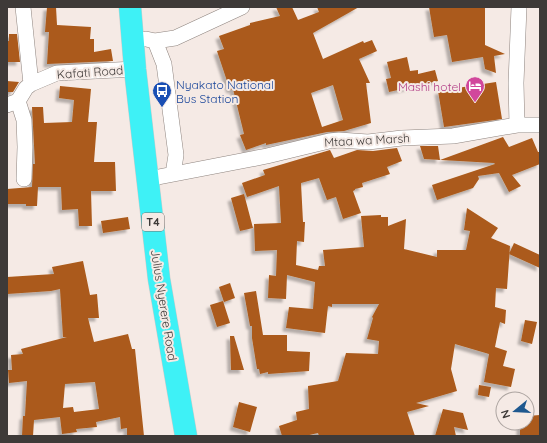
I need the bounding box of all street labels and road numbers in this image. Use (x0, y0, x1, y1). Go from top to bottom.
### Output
street label: Kafati Road (56, 62, 124, 82)
street label: Mtaa wa Marsh (324, 130, 410, 150)
road number: T4 (142, 213, 164, 231)
street label: Julius Nyerere Road (148, 248, 180, 362)

